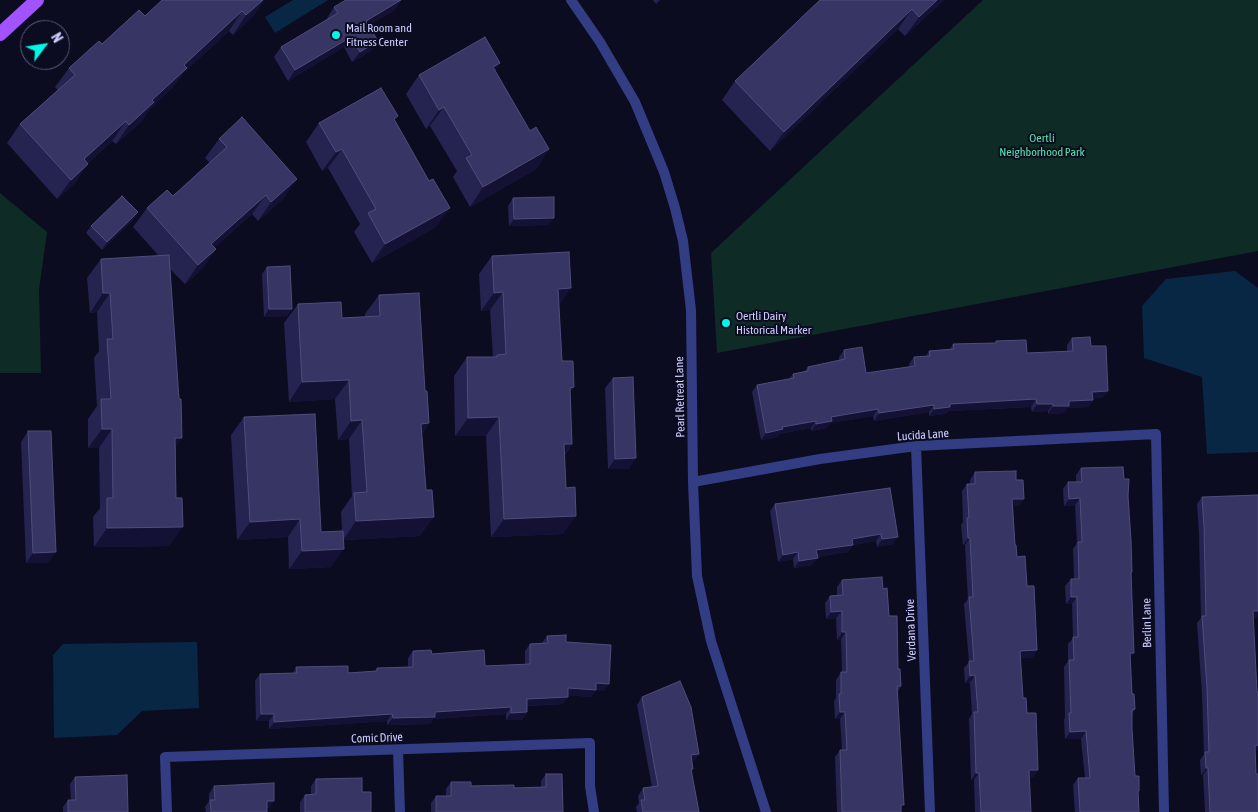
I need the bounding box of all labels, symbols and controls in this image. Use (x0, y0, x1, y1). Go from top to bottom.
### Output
north arrow (20, 20, 70, 70)
place label: Mail Room and Fitness Center (346, 21, 412, 49)
marker: Mail Room and Fitness Center (330, 29, 342, 41)
text: N (48, 30, 66, 45)
park label: Oertli Neighborhood Park (999, 131, 1085, 159)
place label: Oertli Dairy Historical Marker (736, 309, 811, 337)
marker: Oertli Dairy Historical Marker (720, 317, 732, 329)
street label: Pearl Retreat Lane (672, 356, 688, 438)
street label: Lucida Lane (897, 426, 949, 444)
street label: Berlin Lane (1139, 598, 1155, 648)
street label: Verdana Drive (903, 599, 919, 661)
street label: Comic Drive (351, 730, 403, 746)

